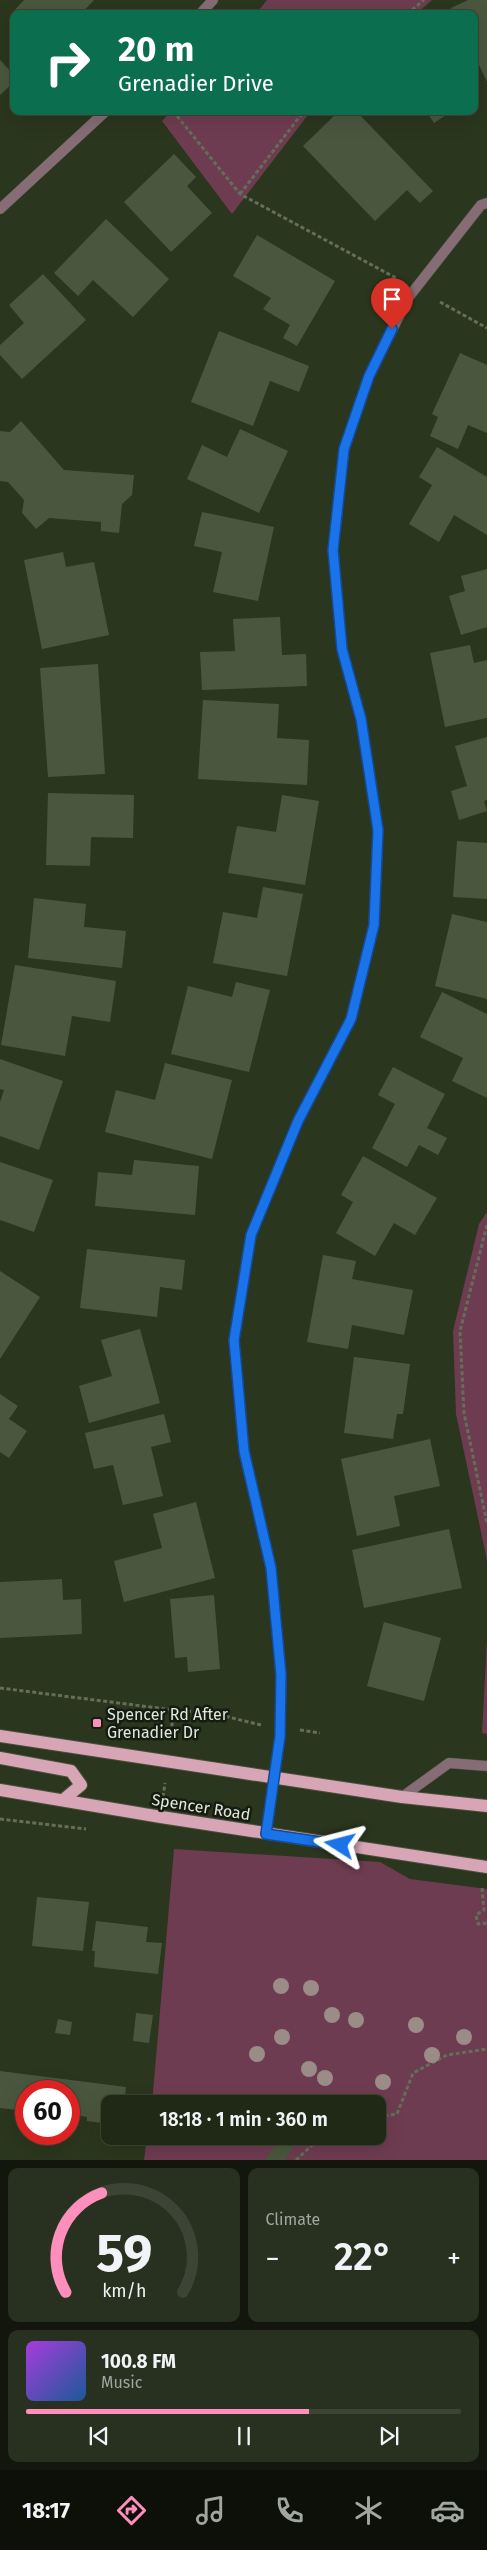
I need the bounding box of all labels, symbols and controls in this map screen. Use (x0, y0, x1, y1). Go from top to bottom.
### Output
text: 20 m (118, 28, 194, 70)
icon: right (35, 30, 100, 95)
text: Grenadier Drive (118, 70, 274, 97)
pin (371, 278, 413, 329)
icon: arrive (378, 285, 406, 313)
place label: Spencer Rd After Grenadier Dr (107, 1705, 229, 1742)
marker: Spencer Rd After Grenadier Dr (91, 1717, 103, 1729)
street label: Spencer Road (150, 1790, 252, 1824)
position arrow (313, 1818, 365, 1870)
speed limit sign: 60 (15, 2080, 80, 2145)
text: 18:18 · 1 min · 360 m (159, 2108, 328, 2131)
text: Climate (266, 2210, 320, 2229)
text: 59 (96, 2222, 152, 2285)
text: 22° (334, 2234, 393, 2280)
text: − (266, 2242, 280, 2275)
text: + (447, 2242, 461, 2275)
text: km/h (102, 2280, 146, 2302)
text: 100.8 FM (101, 2350, 176, 2373)
text: Music (101, 2373, 142, 2392)
icon: previous (85, 2422, 113, 2450)
icon: pause (230, 2422, 258, 2450)
icon: next (375, 2422, 403, 2450)
icon: directions (114, 2493, 149, 2528)
icon: music (193, 2493, 228, 2528)
icon: phone (272, 2493, 307, 2528)
icon: climate (351, 2493, 386, 2528)
icon: car (430, 2493, 465, 2528)
text: 18:17 (22, 2497, 70, 2524)

